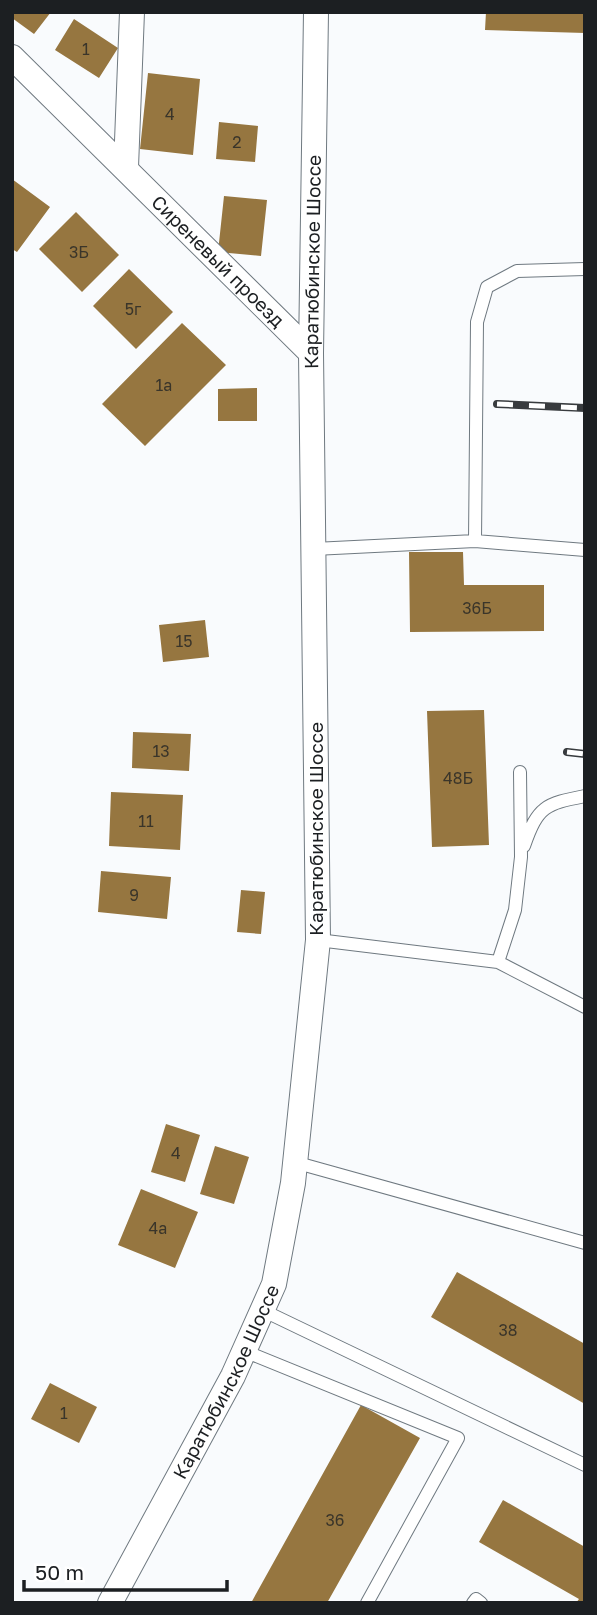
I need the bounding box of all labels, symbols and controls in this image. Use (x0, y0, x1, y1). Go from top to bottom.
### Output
house number: 1 (82, 39, 90, 59)
house number: 4 (165, 104, 175, 124)
house number: 2 (232, 132, 242, 152)
street label: Каратюбинское Шоссе (299, 155, 325, 369)
street label: Сиреневый проезд (147, 190, 290, 332)
house number: 3Б (69, 242, 89, 262)
house number: 5г (125, 299, 142, 319)
house number: 1а (156, 375, 172, 395)
house number: 36Б (462, 598, 492, 618)
house number: 15 (175, 631, 193, 651)
street label: Каратюбинское Шоссе (304, 722, 327, 936)
house number: 13 (152, 741, 170, 761)
house number: 48Б (443, 768, 473, 788)
house number: 11 (138, 811, 154, 831)
house number: 9 (129, 885, 139, 905)
house number: 4 (171, 1143, 181, 1163)
house number: 4а (149, 1218, 167, 1238)
street label: Каратюбинское Шоссе (167, 1281, 283, 1483)
house number: 38 (498, 1320, 518, 1340)
house number: 1 (60, 1403, 68, 1423)
house number: 36 (325, 1510, 345, 1530)
scale bar (24, 1548, 228, 1592)
text: 50 m (35, 1559, 84, 1585)

